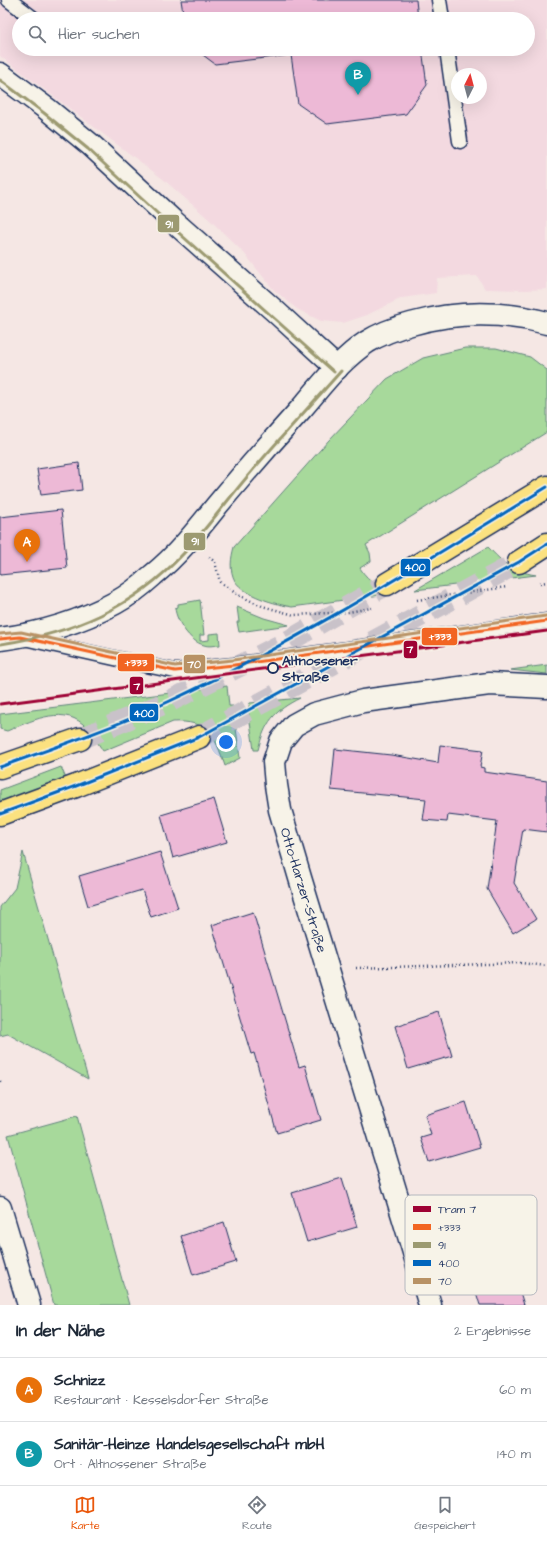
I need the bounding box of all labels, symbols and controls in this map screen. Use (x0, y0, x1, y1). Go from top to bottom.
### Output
search box (12, 12, 535, 56)
icon: search (26, 23, 48, 45)
text: Hier suchen (58, 24, 139, 45)
pin: B (345, 62, 371, 95)
north arrow (451, 68, 487, 104)
line badge: 91 (157, 214, 180, 233)
text: 91 (165, 217, 173, 232)
pin: A (14, 529, 40, 562)
line badge: 91 (183, 532, 206, 551)
text: 91 (191, 534, 199, 549)
line badge: 400 (400, 558, 431, 577)
text: 400 (404, 560, 426, 575)
line badge: +333 (421, 627, 458, 646)
text: +333 (428, 629, 452, 644)
line badge: 7 (403, 640, 418, 659)
text: 7 (406, 642, 414, 657)
place label: Altnossener Straße (281, 651, 358, 687)
line badge: +333 (117, 653, 155, 672)
line badge: 70 (183, 654, 206, 674)
text: +333 (124, 655, 148, 670)
text: 70 (186, 657, 201, 672)
marker: Altnossener Straße (267, 662, 279, 674)
line badge: 7 (129, 676, 144, 695)
text: 7 (133, 679, 141, 694)
line badge: 400 (129, 703, 159, 722)
text: 400 (133, 706, 155, 721)
your location (216, 732, 236, 752)
street label: Otto-Harzer-Straße (274, 825, 332, 956)
legend (405, 1195, 537, 1295)
text: Tram 7 (438, 1202, 476, 1217)
text: +333 (438, 1220, 461, 1235)
text: 91 (438, 1238, 446, 1253)
text: 400 (438, 1256, 459, 1271)
text: 70 (438, 1274, 452, 1289)
text: In der Nähe (16, 1319, 105, 1343)
text: 2 Ergebnisse (454, 1322, 531, 1340)
text: Schnizz (54, 1370, 105, 1391)
text: A (25, 1381, 33, 1399)
text: 60 m (499, 1381, 531, 1399)
text: Restaurant · Kesselsdorfer Straße (54, 1391, 269, 1409)
text: Sanitär-Heinze Handelsgesellschaft mbH (54, 1434, 325, 1455)
text: B (24, 1445, 34, 1463)
text: 140 m (497, 1445, 531, 1463)
text: Ort · Altnossener Straße (54, 1455, 206, 1473)
tab: Karte (71, 1494, 100, 1533)
tab: Route (242, 1494, 272, 1533)
tab: Gespeichert (414, 1494, 476, 1533)

